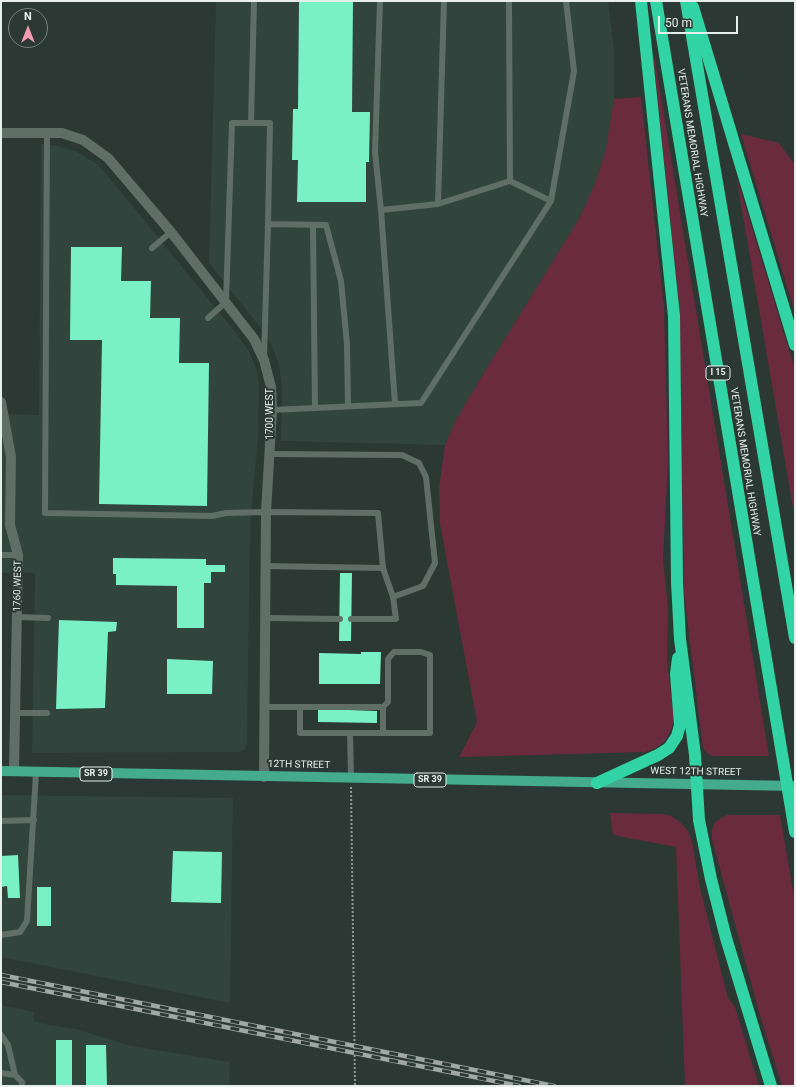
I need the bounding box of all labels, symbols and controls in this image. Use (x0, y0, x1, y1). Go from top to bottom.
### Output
north arrow (8, 8, 48, 48)
scale bar (660, 8, 740, 34)
text: N (24, 10, 32, 23)
text: 50 m (665, 16, 692, 30)
street label: VETERANS MEMORIAL HIGHWAY (674, 68, 710, 218)
road number: I 15 (706, 366, 730, 380)
street label: VETERANS MEMORIAL HIGHWAY (727, 387, 763, 537)
street label: 1700 WEST (264, 388, 276, 440)
street label: 1760 WEST (12, 560, 24, 612)
street label: 12TH STREET (268, 758, 330, 772)
street label: WEST 12TH STREET (650, 765, 742, 779)
road number: SR 39 (80, 767, 112, 781)
road number: SR 39 (414, 773, 446, 787)

